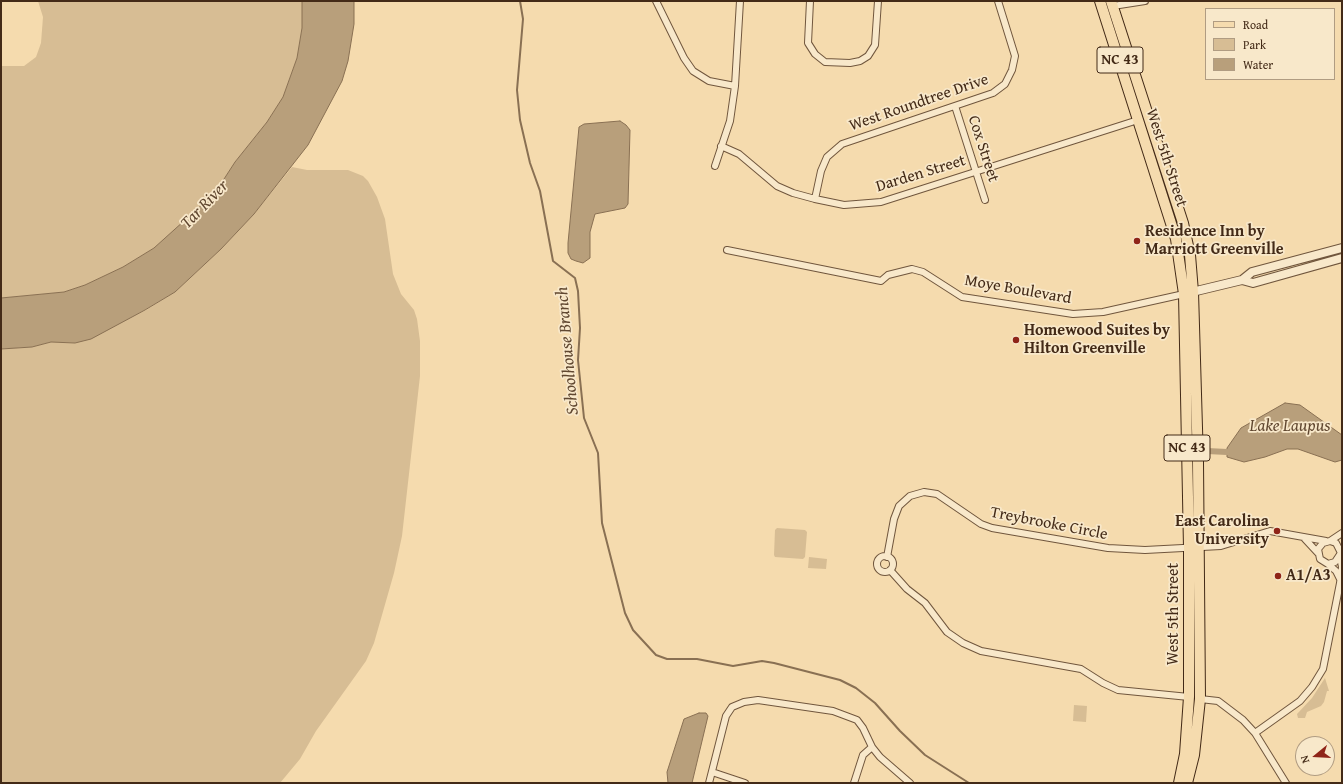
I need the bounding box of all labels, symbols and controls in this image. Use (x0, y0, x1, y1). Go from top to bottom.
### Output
legend (1205, 8, 1335, 80)
text: Road (1243, 16, 1268, 33)
text: Park (1243, 36, 1266, 53)
road number: NC 43 (1097, 47, 1143, 73)
text: Water (1243, 56, 1273, 73)
street label: West Roundtree Drive (847, 70, 991, 136)
street label: West 5th Street (1141, 106, 1191, 210)
street label: Cox Street (963, 113, 1003, 185)
street label: Darden Street (874, 151, 968, 197)
water label: Tar River (177, 176, 233, 234)
place label: Residence Inn by Marriott Greenville (1145, 222, 1284, 260)
marker: Residence Inn by Marriott Greenville (1132, 236, 1142, 246)
street label: Moye Boulevard (963, 271, 1073, 309)
water label: Schoolhouse Branch (552, 286, 584, 416)
place label: Homewood Suites by Hilton Greenville (1024, 321, 1170, 359)
marker: Homewood Suites by Hilton Greenville (1011, 335, 1021, 345)
water label: Lake Laupus (1250, 417, 1330, 437)
road number: NC 43 (1164, 435, 1210, 461)
street label: Treybrooke Circle (989, 503, 1109, 545)
place label: East Carolina University (1175, 512, 1269, 550)
marker: East Carolina University (1272, 526, 1282, 536)
street label: West 5th Street (1164, 563, 1184, 665)
place label: A1/A3 (1286, 566, 1331, 586)
marker: A1/A3 (1273, 571, 1283, 581)
north arrow (1295, 736, 1335, 776)
text: N (1296, 753, 1313, 765)

